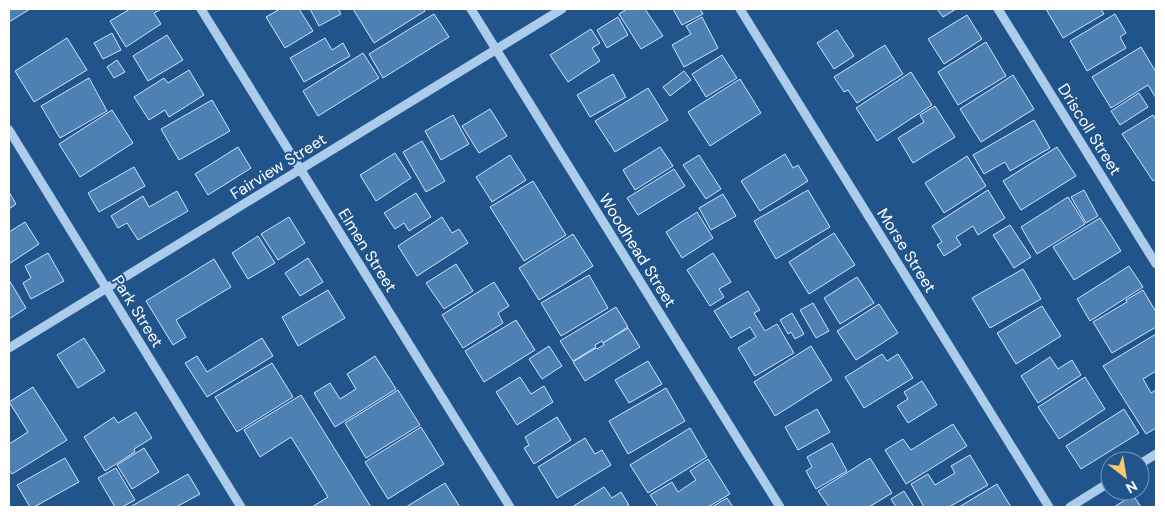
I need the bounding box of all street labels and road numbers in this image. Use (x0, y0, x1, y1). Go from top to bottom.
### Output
street label: Driscoll Street (1053, 80, 1126, 179)
street label: Fairview Street (226, 129, 330, 204)
street label: Woodhead Street (594, 189, 681, 311)
street label: Morse Street (872, 204, 941, 296)
street label: Elmen Street (334, 205, 402, 296)
street label: Park Street (107, 271, 168, 351)

